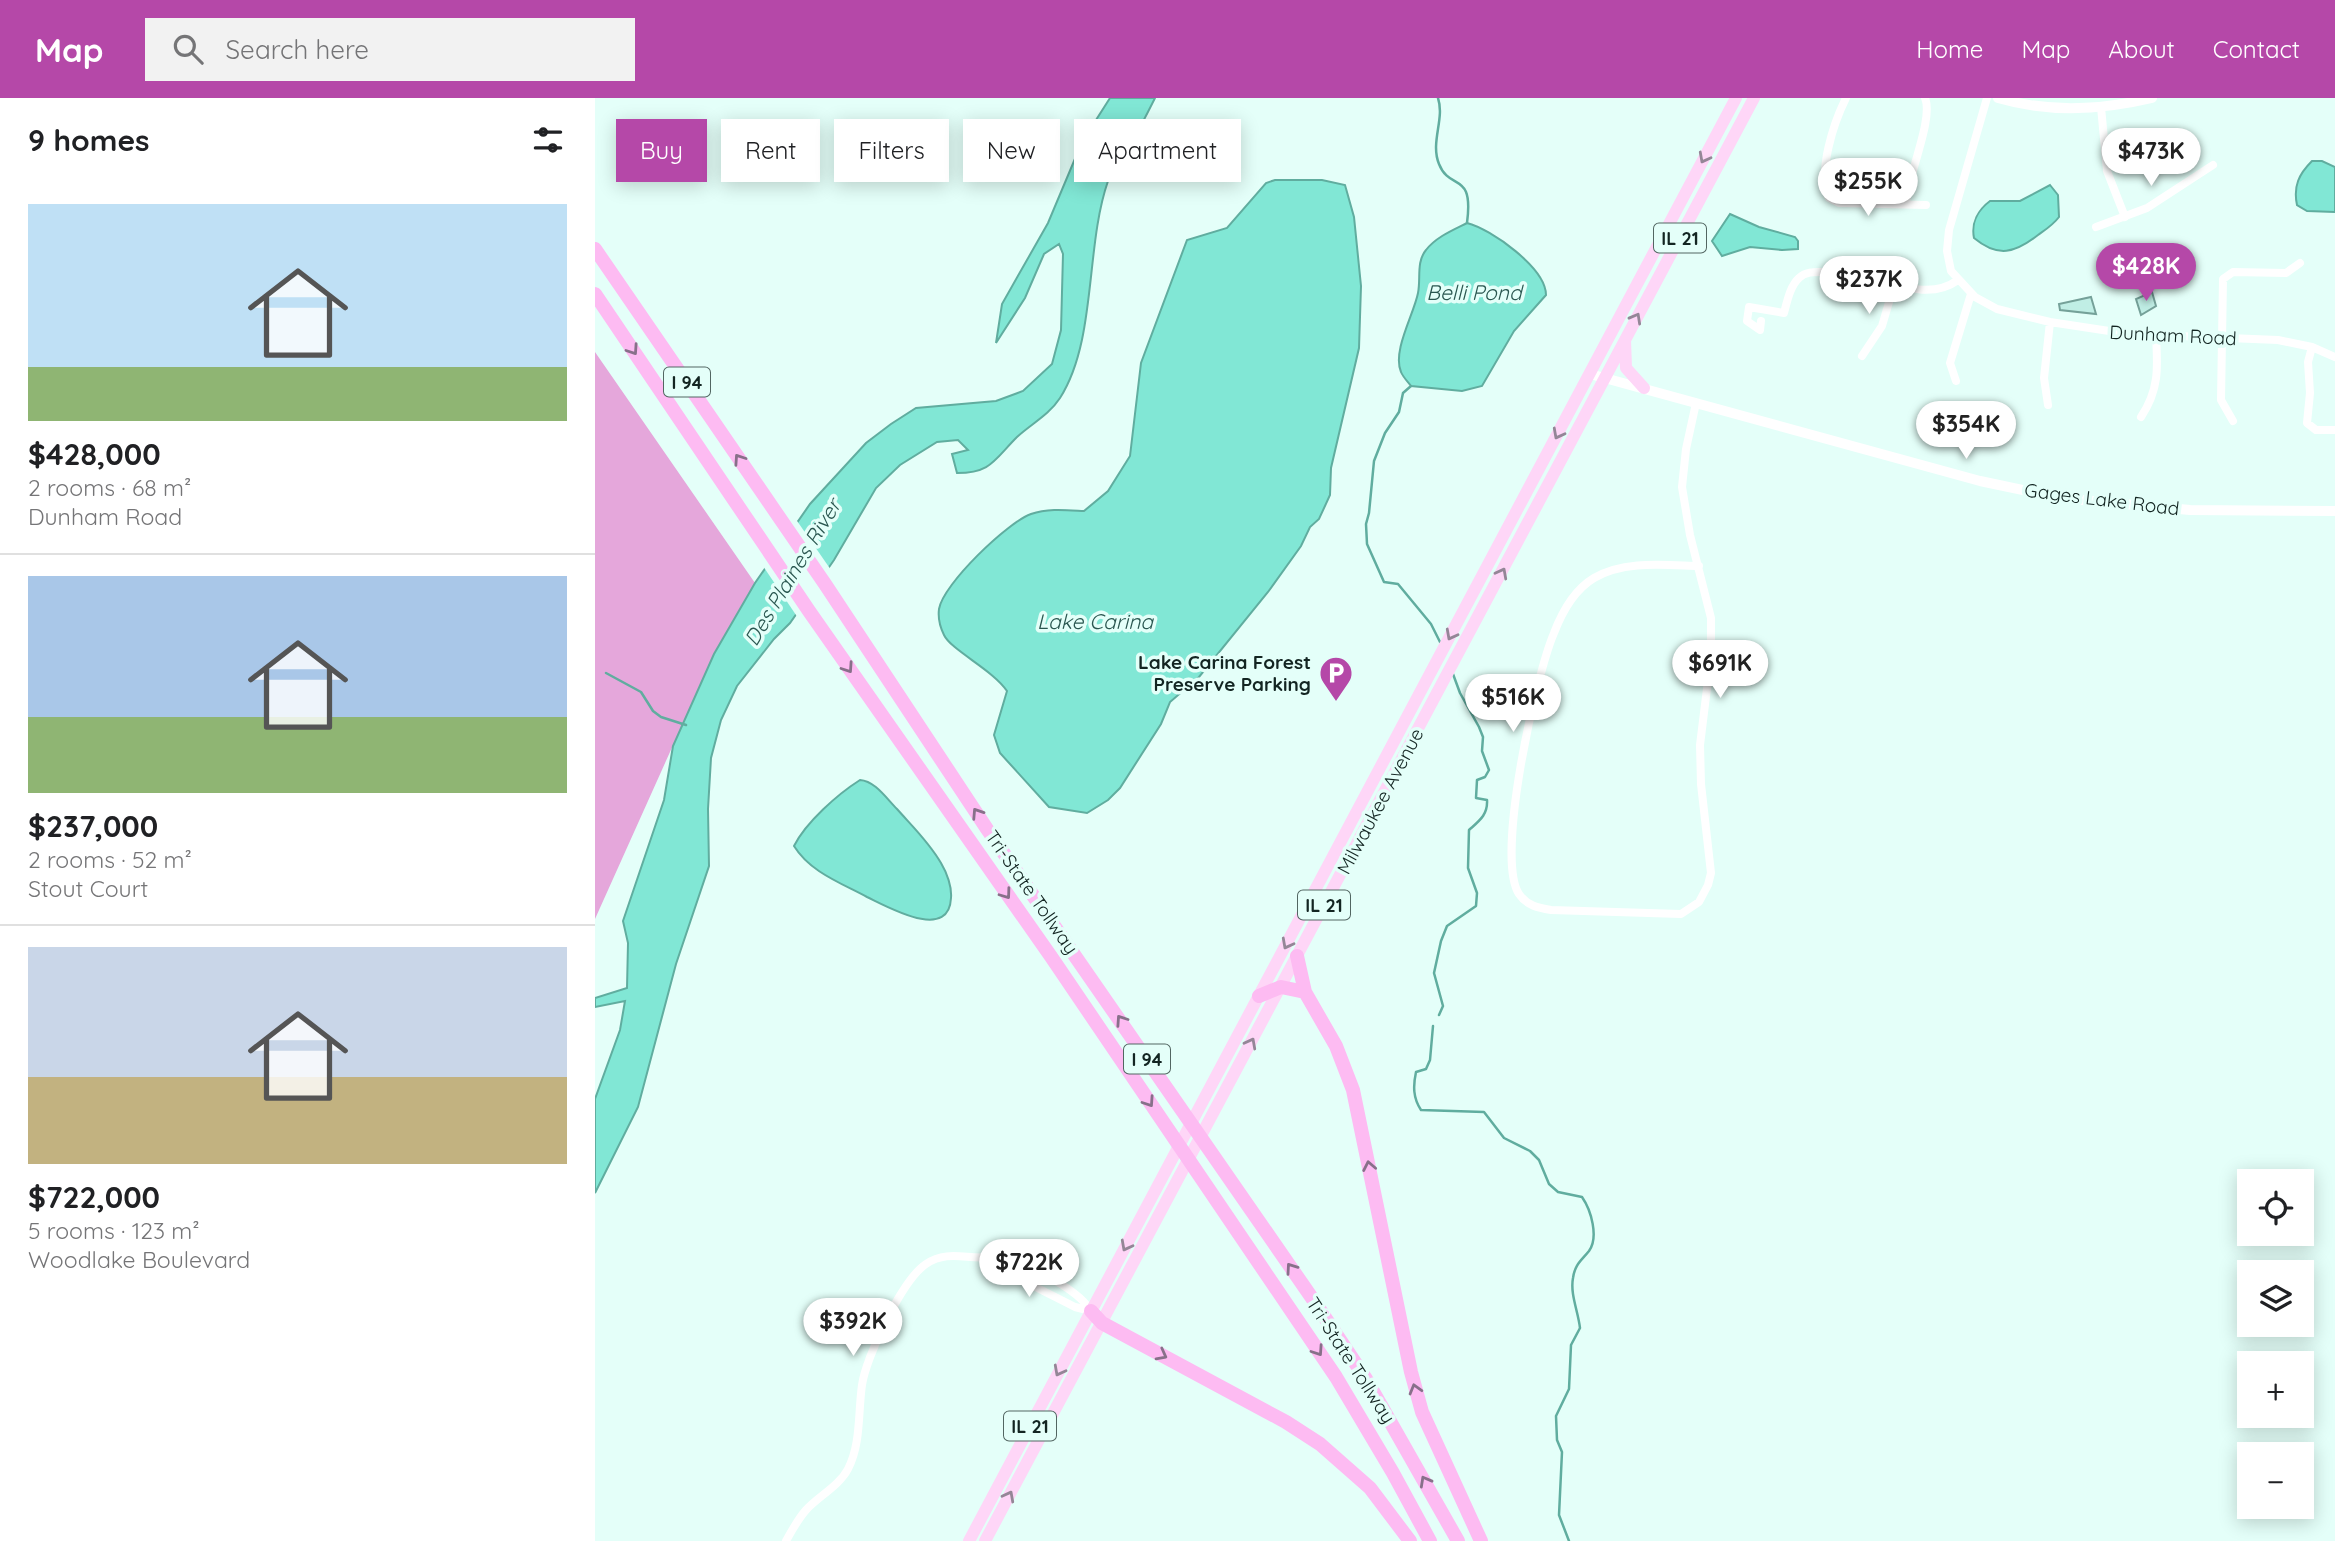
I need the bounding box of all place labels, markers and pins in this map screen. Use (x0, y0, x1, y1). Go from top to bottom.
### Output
pin: $473K (2102, 129, 2200, 188)
pin: $255K (1819, 158, 1917, 218)
pin: $428K (2097, 244, 2195, 303)
pin: $237K (1820, 256, 1918, 316)
pin: $354K (1917, 402, 2015, 461)
pin: $691K (1671, 640, 1769, 700)
place label: Lake Carina Forest Preserve Parking (1138, 650, 1311, 696)
parking icon: Lake Carina Forest Preserve Parking (1317, 654, 1355, 703)
pin: $516K (1464, 674, 1562, 734)
pin: $722K (980, 1240, 1078, 1299)
pin: $392K (804, 1298, 902, 1358)

